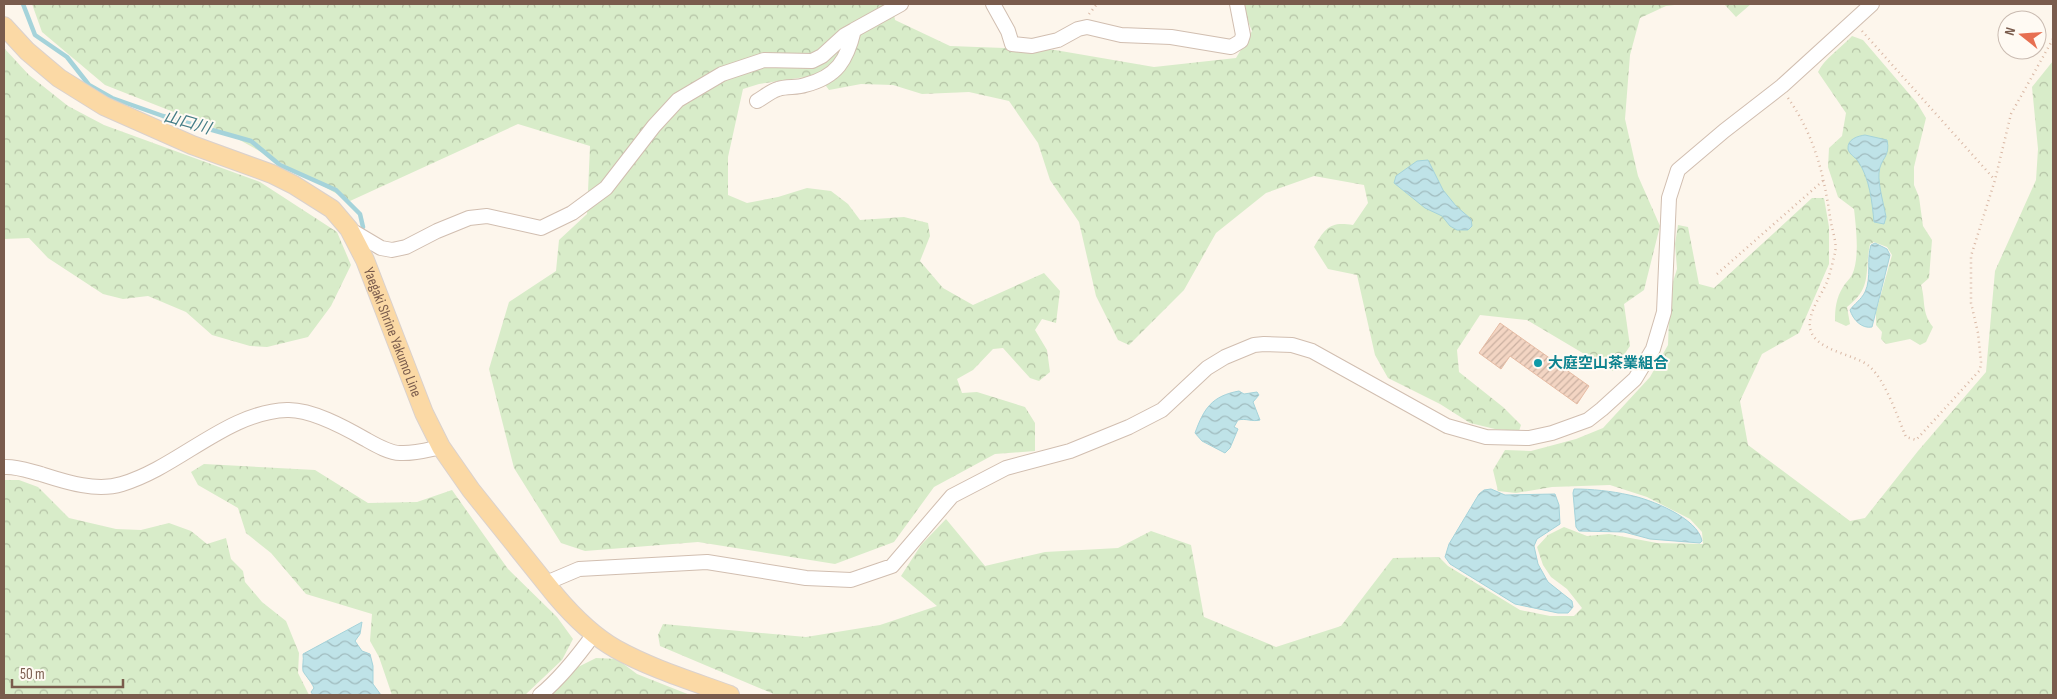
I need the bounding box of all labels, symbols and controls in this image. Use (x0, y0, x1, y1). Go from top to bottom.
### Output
north arrow (1997, 10, 2047, 60)
text: N (2001, 25, 2019, 37)
water label: 山口川 (161, 107, 215, 139)
street label: Yaegaki Shrine Yakumo Line (359, 265, 426, 399)
place label: 大庭空山茶業組合 (1548, 354, 1669, 373)
marker: 大庭空山茶業組合 (1532, 357, 1544, 369)
scale bar (12, 656, 124, 688)
text: 50 m (20, 665, 45, 684)

